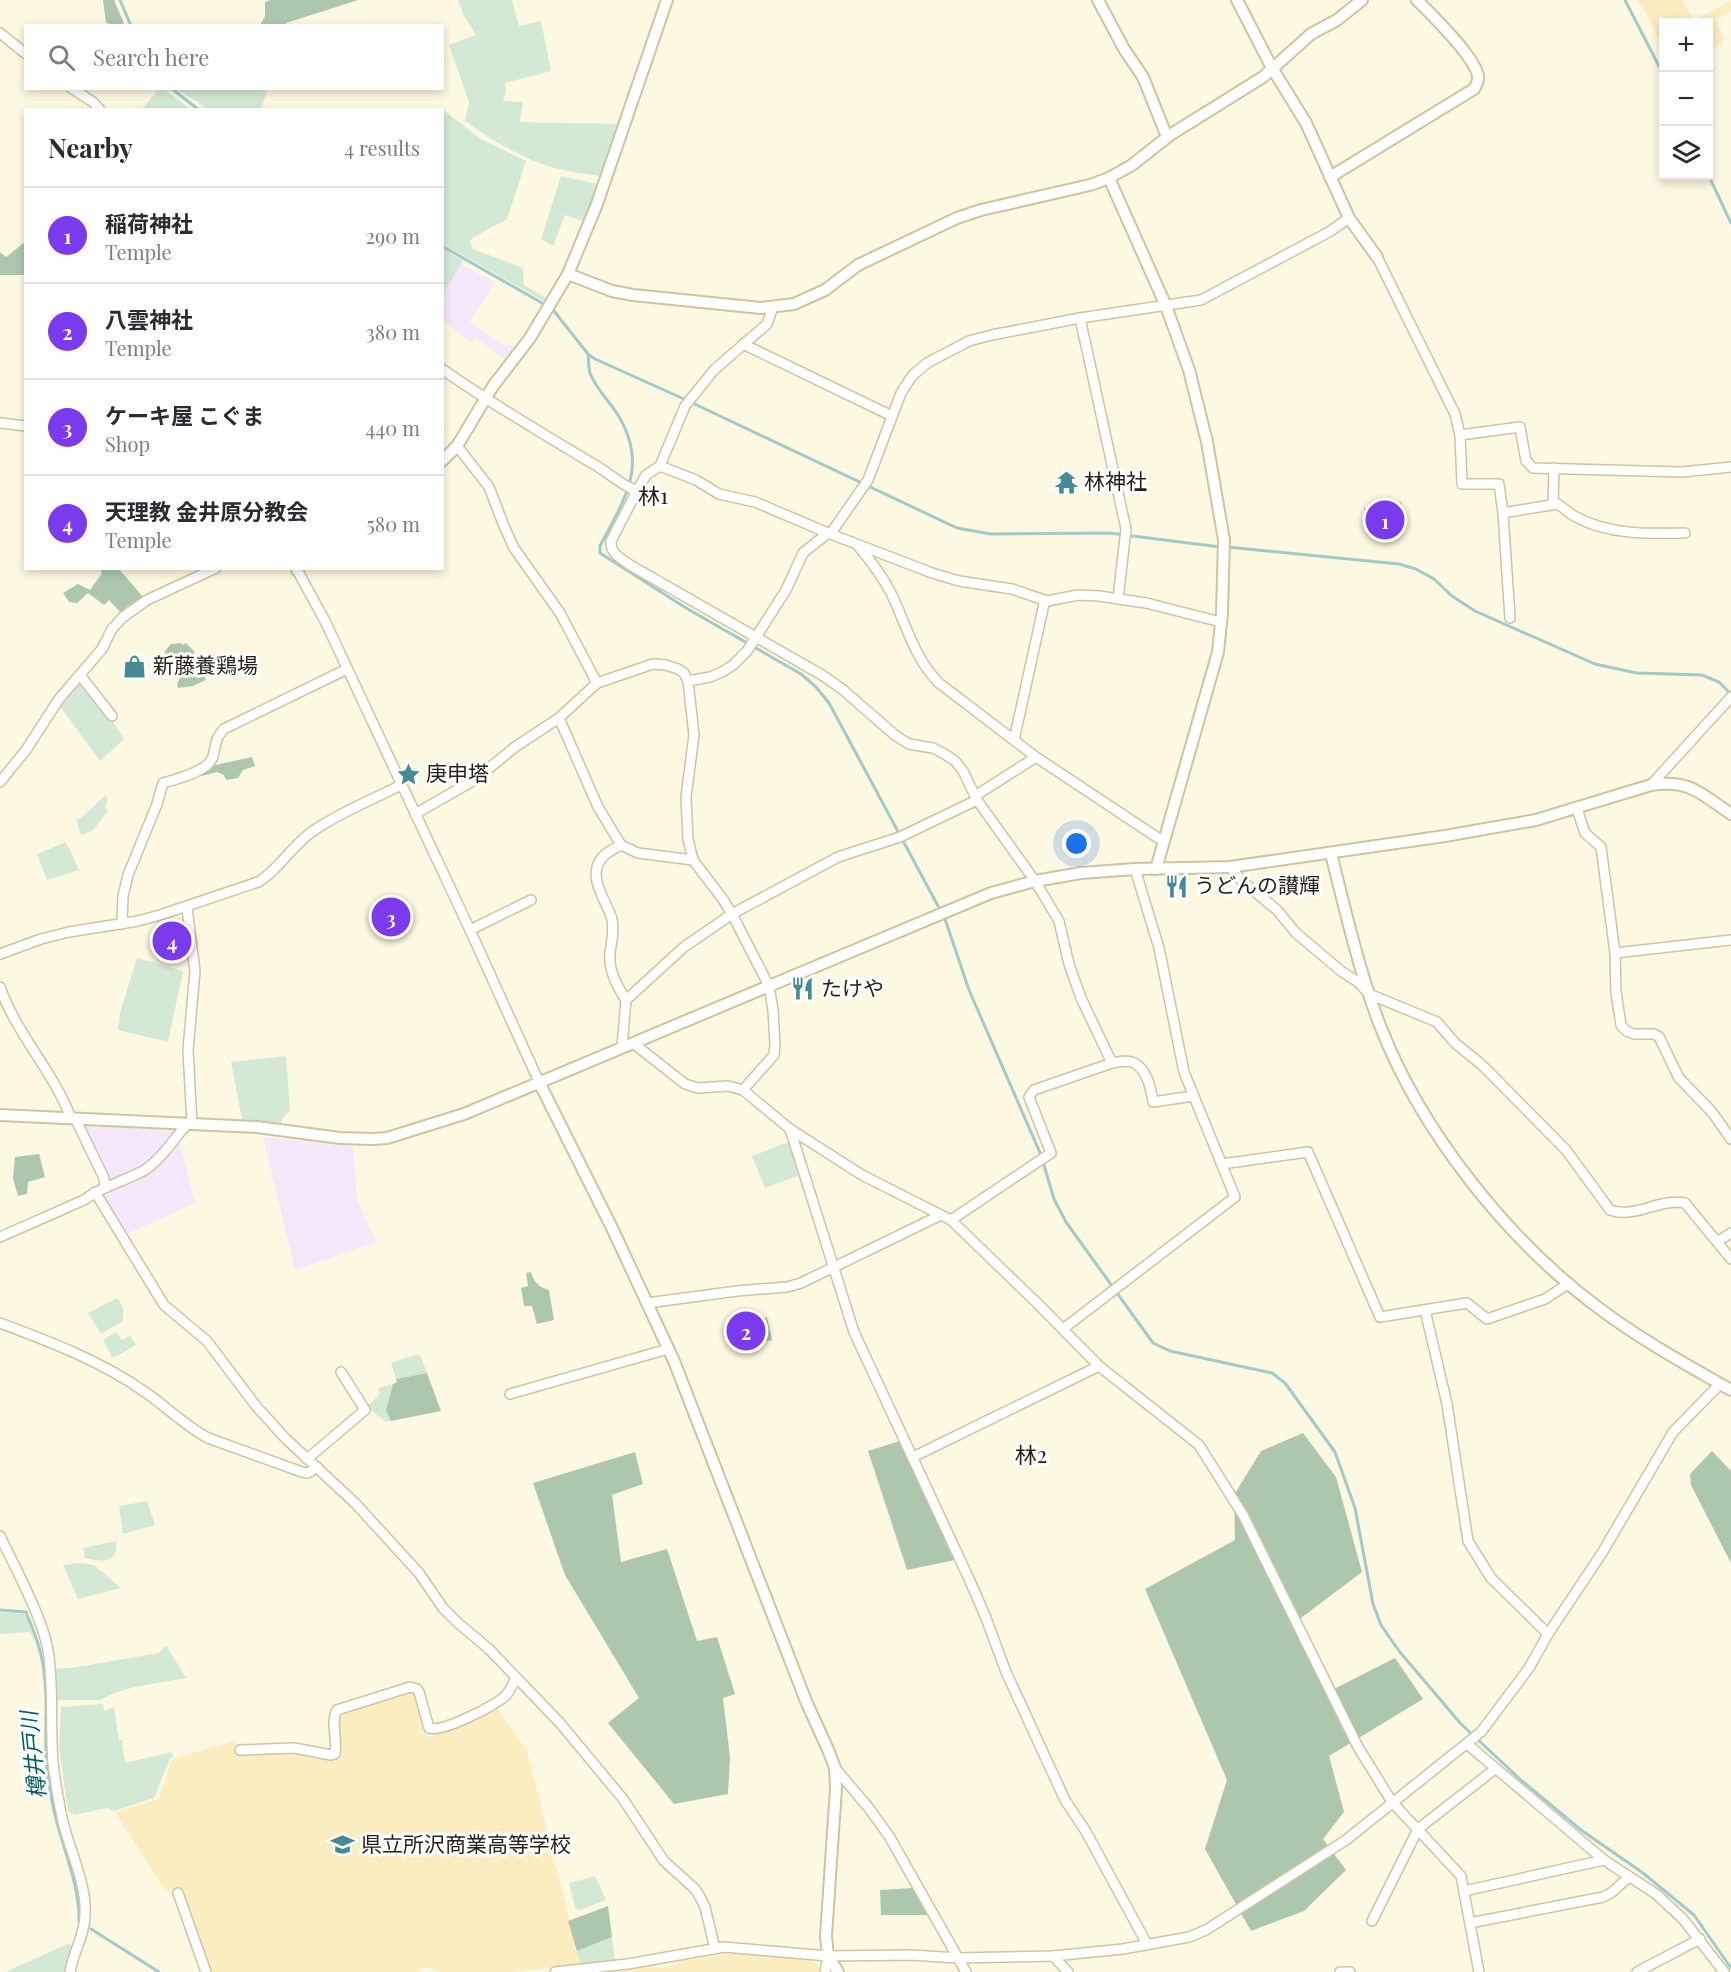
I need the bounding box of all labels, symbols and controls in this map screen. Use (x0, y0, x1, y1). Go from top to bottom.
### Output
map controls (1659, 18, 1713, 180)
button: + (1659, 18, 1713, 72)
search box (24, 24, 444, 90)
icon: search (45, 41, 78, 74)
text: Search here (93, 42, 209, 72)
button: − (1659, 72, 1713, 126)
button: layers (1659, 126, 1713, 180)
text: Nearby (48, 130, 133, 165)
text: 4 results (344, 134, 420, 161)
text: 稲荷神社 (105, 208, 193, 238)
text: 1 (64, 222, 71, 249)
text: 290 m (366, 222, 420, 249)
text: Temple (105, 238, 172, 265)
text: 八雲神社 (105, 304, 193, 334)
text: 2 (62, 318, 73, 345)
text: 380 m (366, 318, 420, 345)
text: Temple (105, 334, 172, 361)
text: ケーキ屋 こぐま (105, 400, 264, 430)
text: 3 (63, 414, 72, 441)
text: 440 m (366, 414, 420, 441)
text: Shop (105, 430, 150, 457)
place label: 林神社 (1084, 466, 1147, 494)
temple icon: 林神社 (1053, 469, 1079, 495)
district label: 林1 (638, 480, 668, 510)
text: 天理教 金井原分教会 (105, 496, 308, 526)
pin: 1 (1366, 498, 1404, 542)
text: 4 (62, 510, 73, 537)
text: 580 m (367, 510, 420, 537)
text: Temple (105, 526, 172, 553)
place label: 新藤養鶏場 (153, 650, 258, 678)
shop icon: 新藤養鶏場 (122, 653, 148, 679)
place label: 庚申塔 (426, 758, 489, 786)
place icon: 庚申塔 (395, 761, 421, 787)
your location (1062, 829, 1091, 858)
place label: うどんの讃輝 (1194, 870, 1320, 898)
restaurant icon: うどんの讃輝 (1163, 873, 1189, 899)
pin: 3 (372, 894, 410, 940)
pin: 4 (152, 918, 192, 964)
place label: たけや (821, 973, 884, 1001)
restaurant icon: たけや (790, 976, 816, 1002)
pin: 2 (726, 1308, 766, 1354)
district label: 林2 (1015, 1439, 1047, 1469)
water label: 樽井戸川 (12, 1708, 52, 1800)
place label: 県立所沢商業高等学校 (361, 1829, 571, 1857)
school or university icon: 県立所沢商業高等学校 (330, 1832, 356, 1858)

